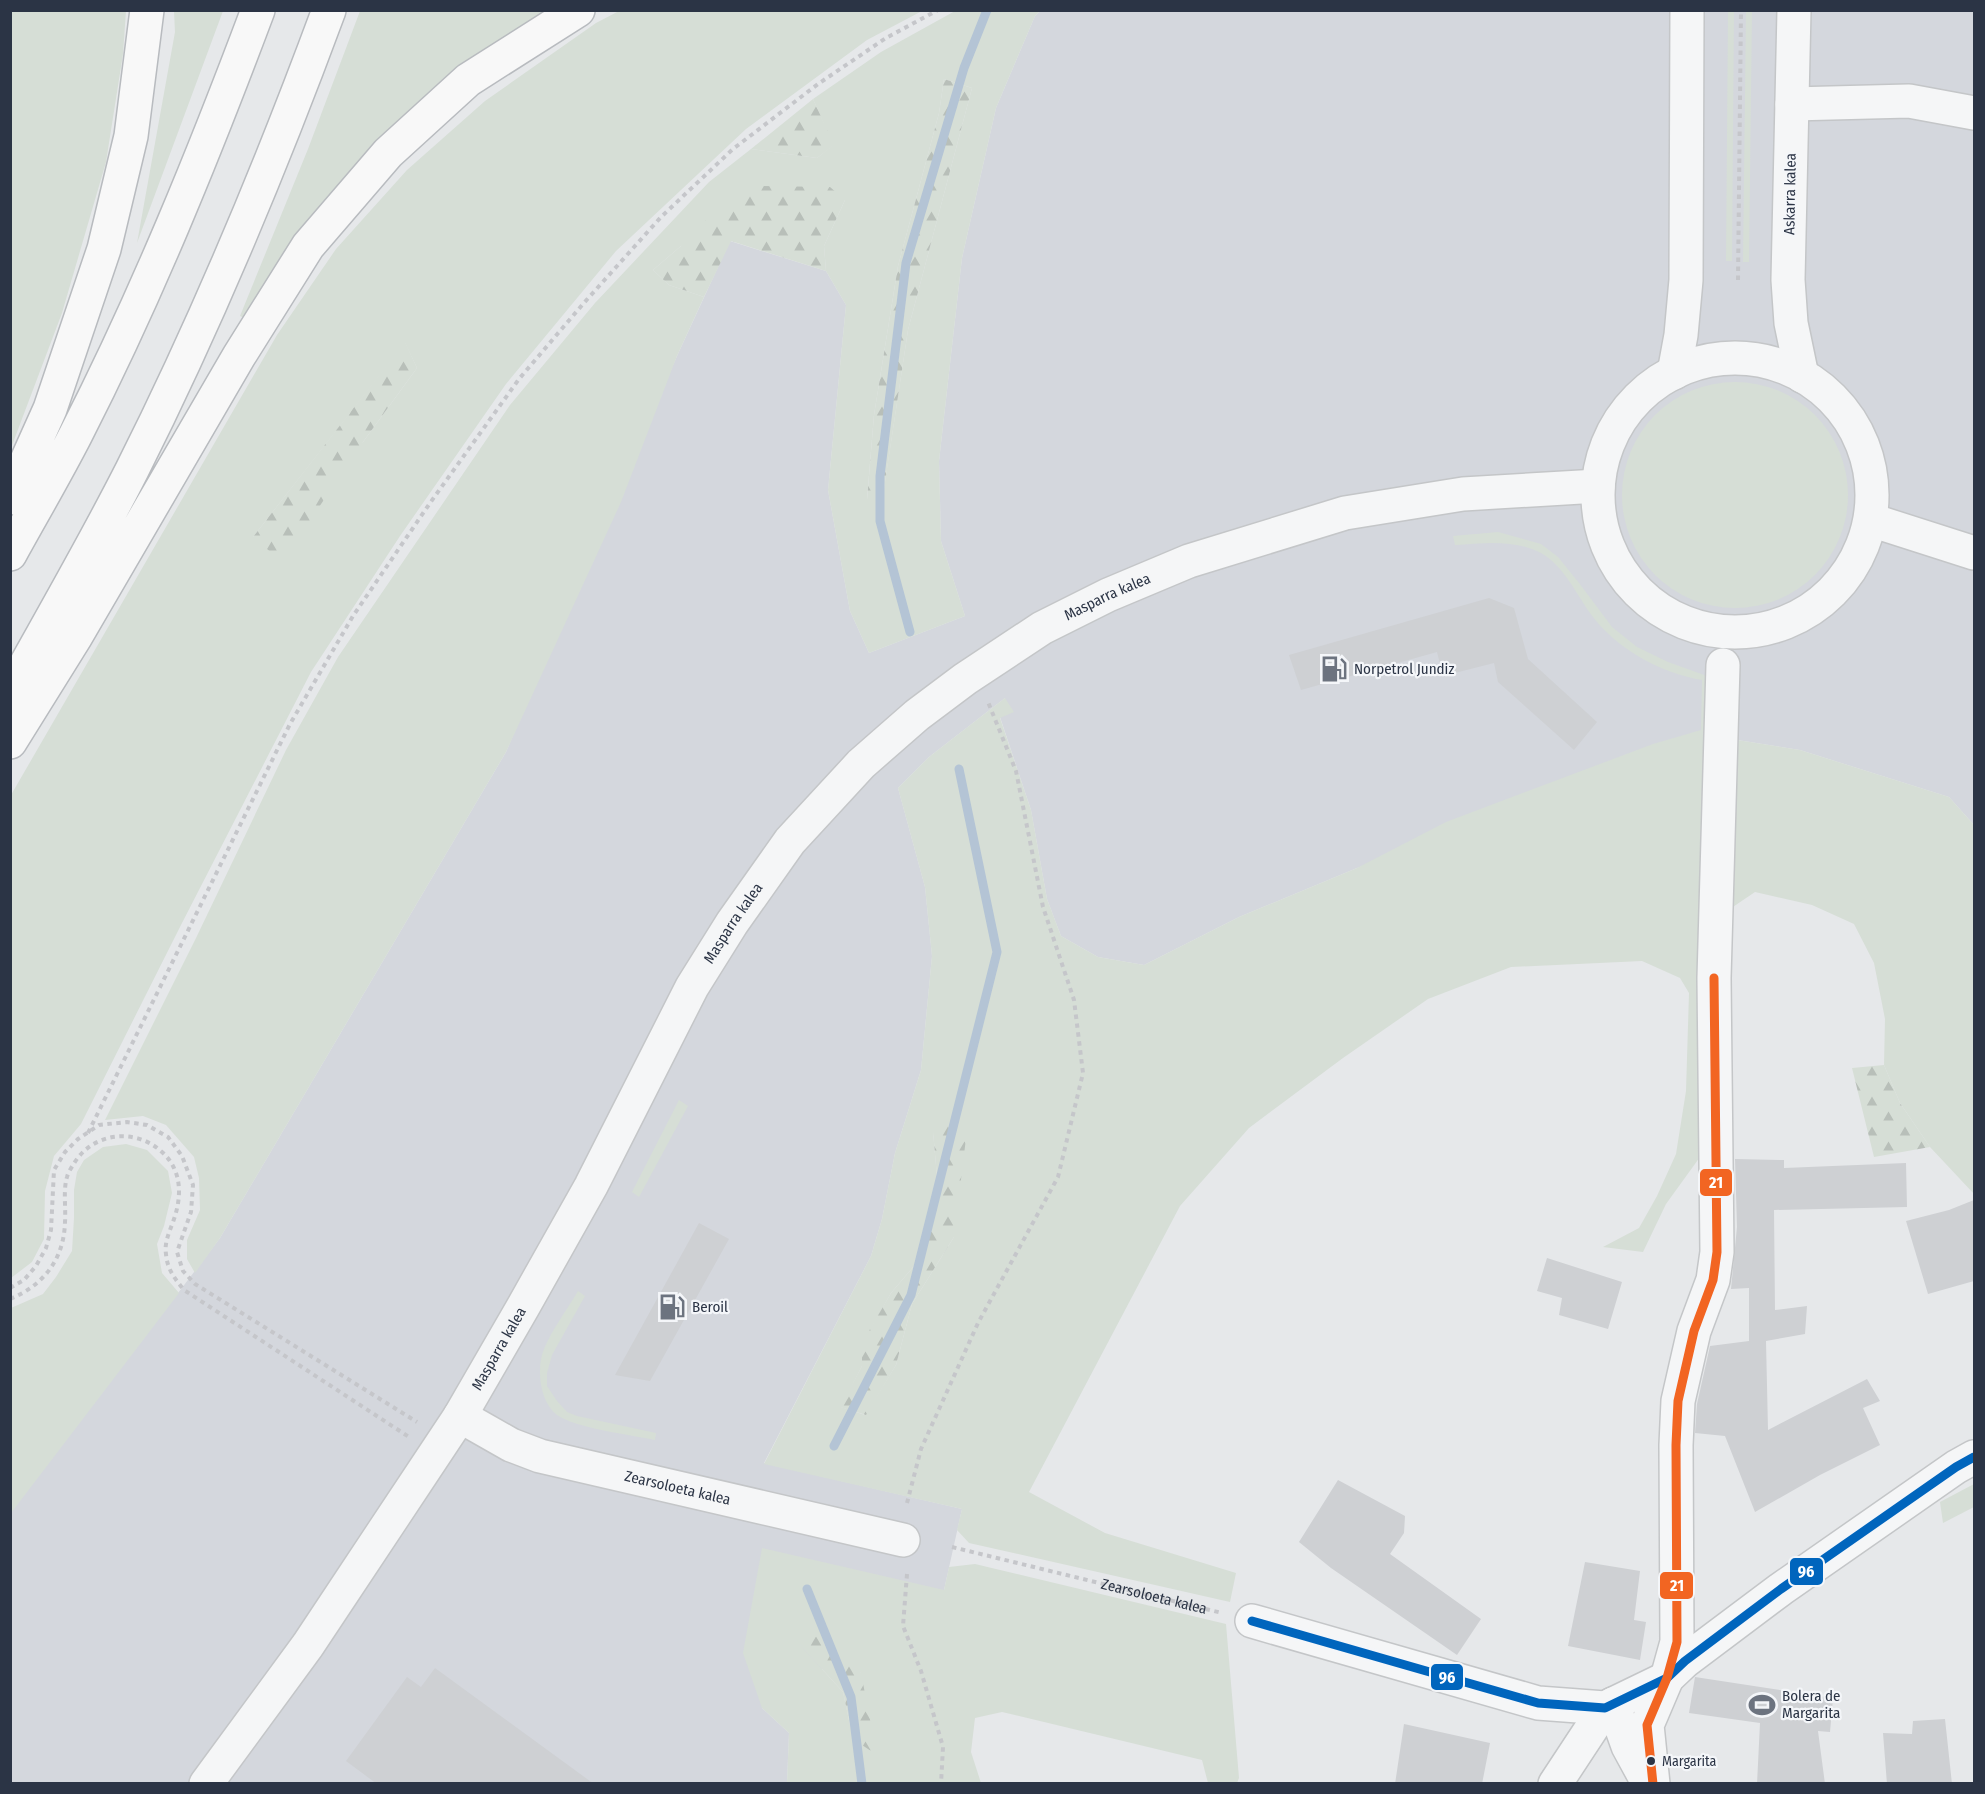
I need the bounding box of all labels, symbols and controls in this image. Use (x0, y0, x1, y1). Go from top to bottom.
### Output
street label: Askarra kalea (1780, 153, 1800, 235)
street label: Masparra kalea (1061, 569, 1153, 624)
fuel station icon: Norpetrol Jundiz (1319, 654, 1349, 684)
place label: Norpetrol Jundiz (1354, 660, 1454, 678)
street label: Masparra kalea (700, 880, 766, 967)
line badge: 21 (1699, 1168, 1733, 1197)
text: 21 (1708, 1173, 1723, 1192)
fuel station icon: Beroil (657, 1292, 687, 1322)
place label: Beroil (692, 1298, 728, 1316)
street label: Masparra kalea (468, 1304, 530, 1393)
street label: Zearsoloeta kalea (623, 1467, 732, 1509)
line badge: 96 (1789, 1557, 1824, 1586)
text: 96 (1798, 1562, 1814, 1581)
line badge: 21 (1659, 1571, 1694, 1600)
street label: Zearsoloeta kalea (1099, 1575, 1209, 1618)
text: 21 (1669, 1576, 1684, 1595)
line badge: 96 (1430, 1663, 1464, 1691)
text: 96 (1439, 1668, 1455, 1687)
place label: Bolera de Margarita (1782, 1687, 1841, 1722)
sports icon: Bolera de Margarita (1747, 1690, 1777, 1720)
place label: Margarita (1662, 1753, 1717, 1770)
marker: Margarita (1645, 1755, 1657, 1767)

